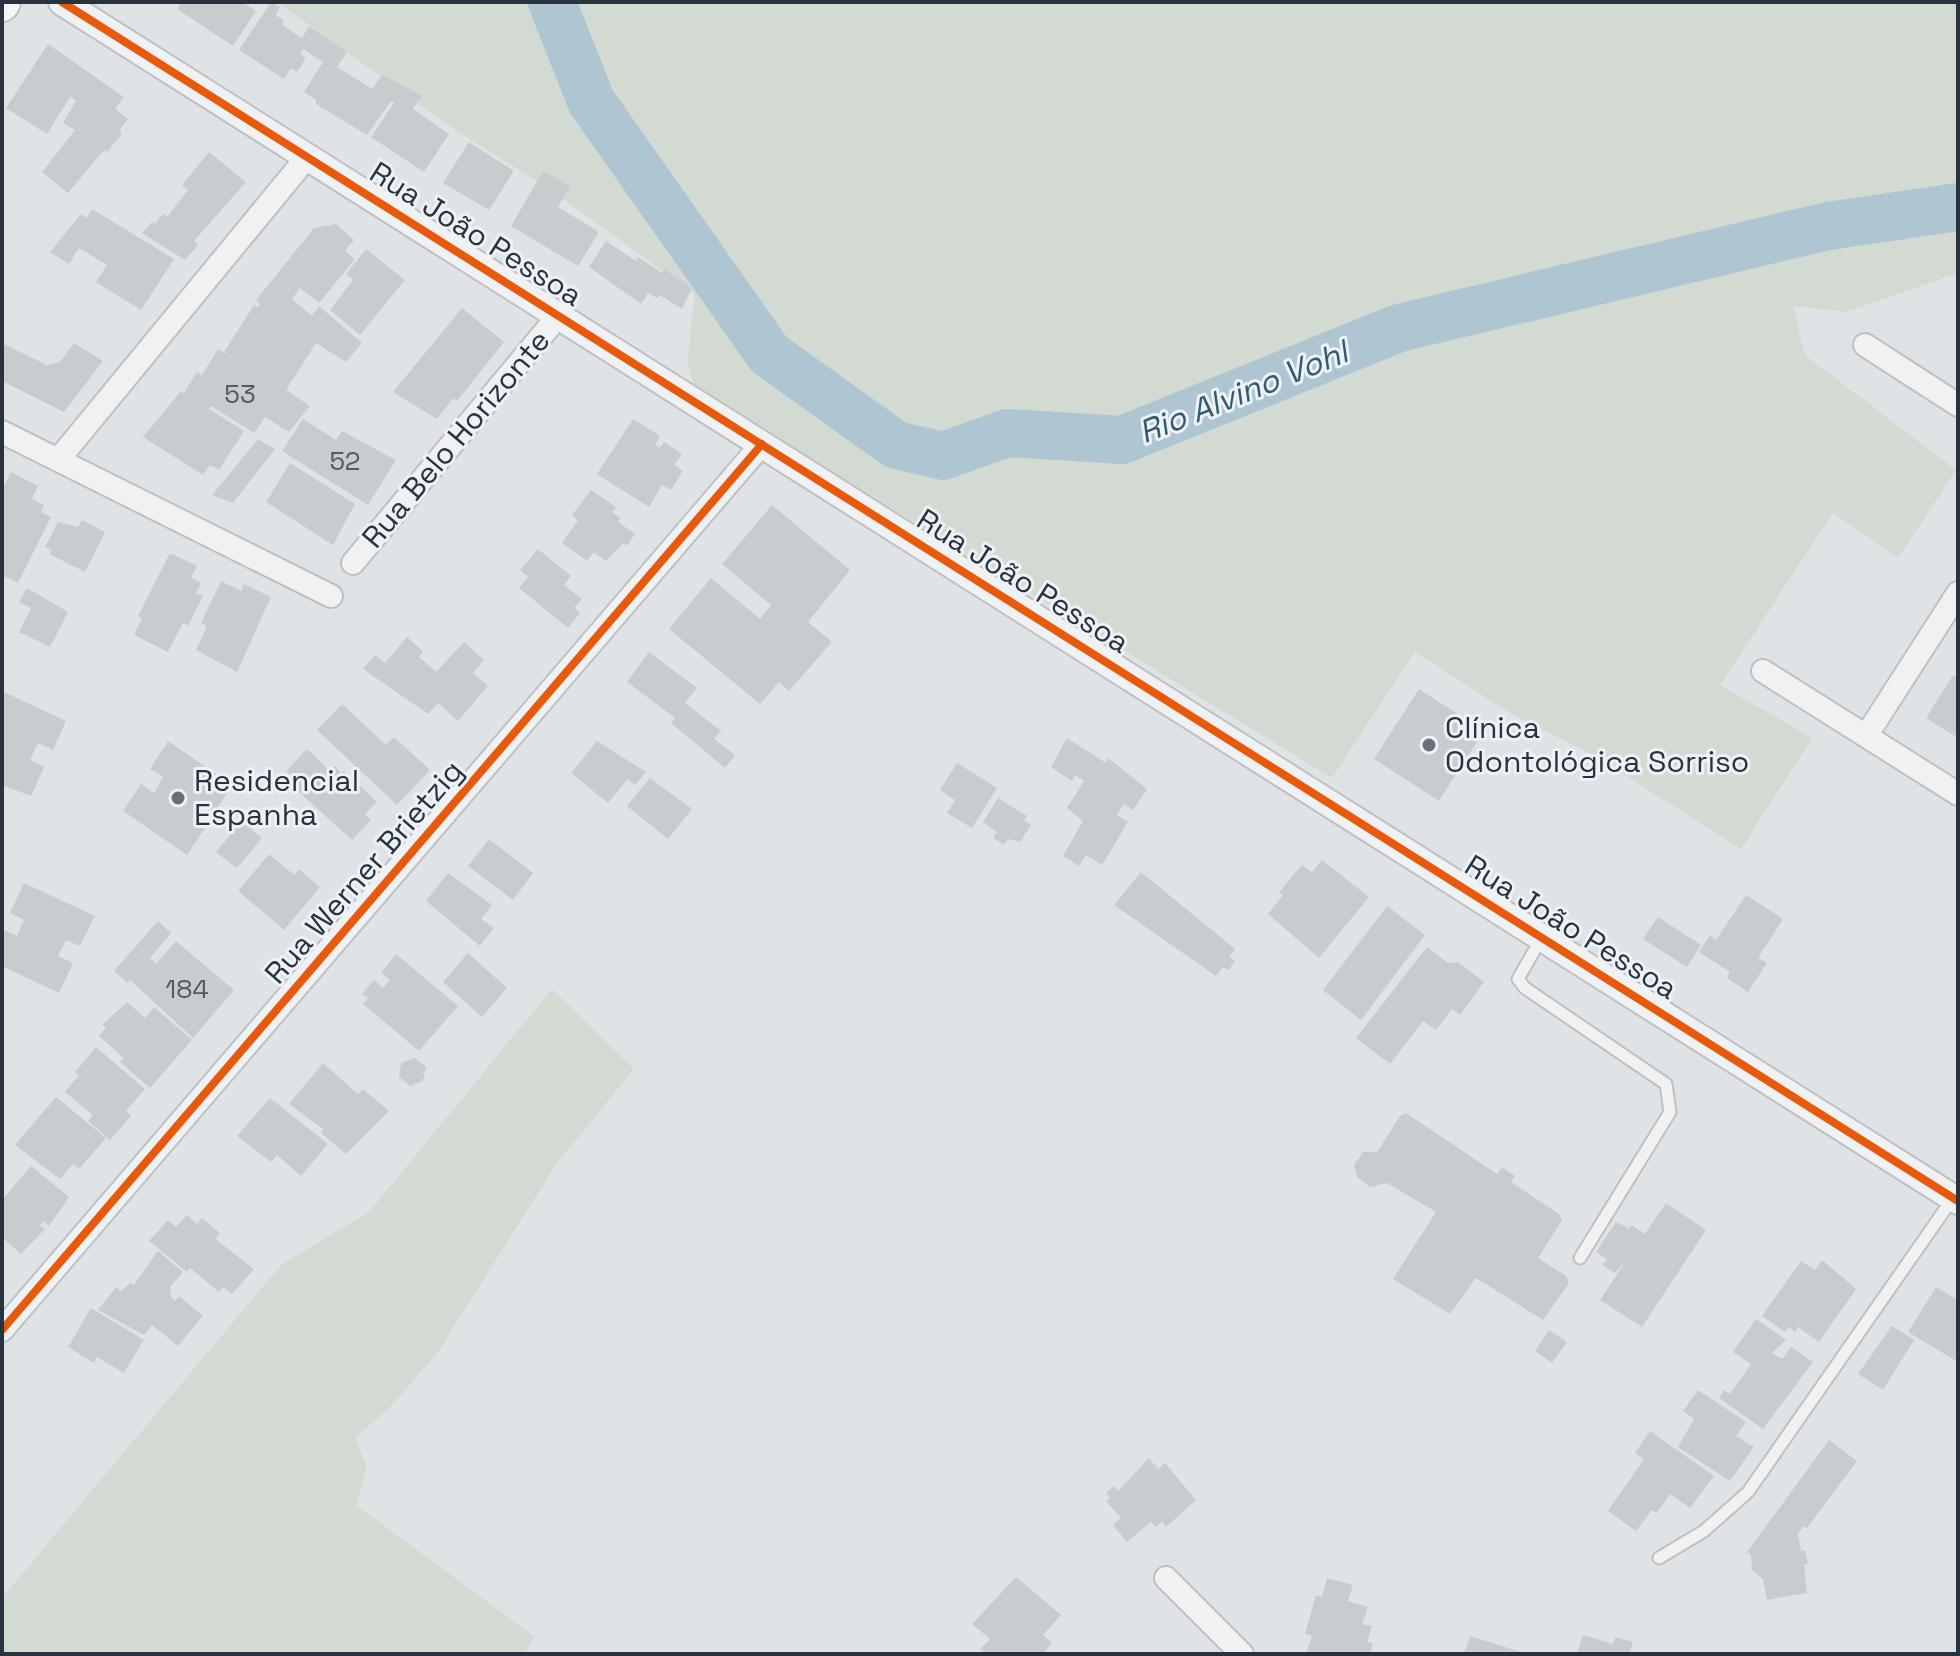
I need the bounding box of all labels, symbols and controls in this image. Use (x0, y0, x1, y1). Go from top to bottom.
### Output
street label: Rua João Pessoa (363, 152, 590, 315)
street label: Rua Belo Horizonte (353, 322, 558, 556)
water label: Rio Alvino Vohl (1133, 331, 1356, 452)
house number: 53 (224, 377, 256, 411)
house number: 52 (329, 444, 361, 478)
street label: Rua João Pessoa (910, 499, 1137, 662)
place label: Clínica Odontológica Sorriso (1445, 708, 1749, 781)
marker: Clínica Odontológica Sorriso (1420, 736, 1438, 754)
street label: Rua Werner Brietzig (256, 752, 471, 992)
place label: Residencial Espanha (194, 761, 359, 834)
marker: Residencial Espanha (169, 789, 187, 807)
street label: Rua João Pessoa (1458, 845, 1685, 1008)
house number: 184 (165, 972, 209, 1006)

